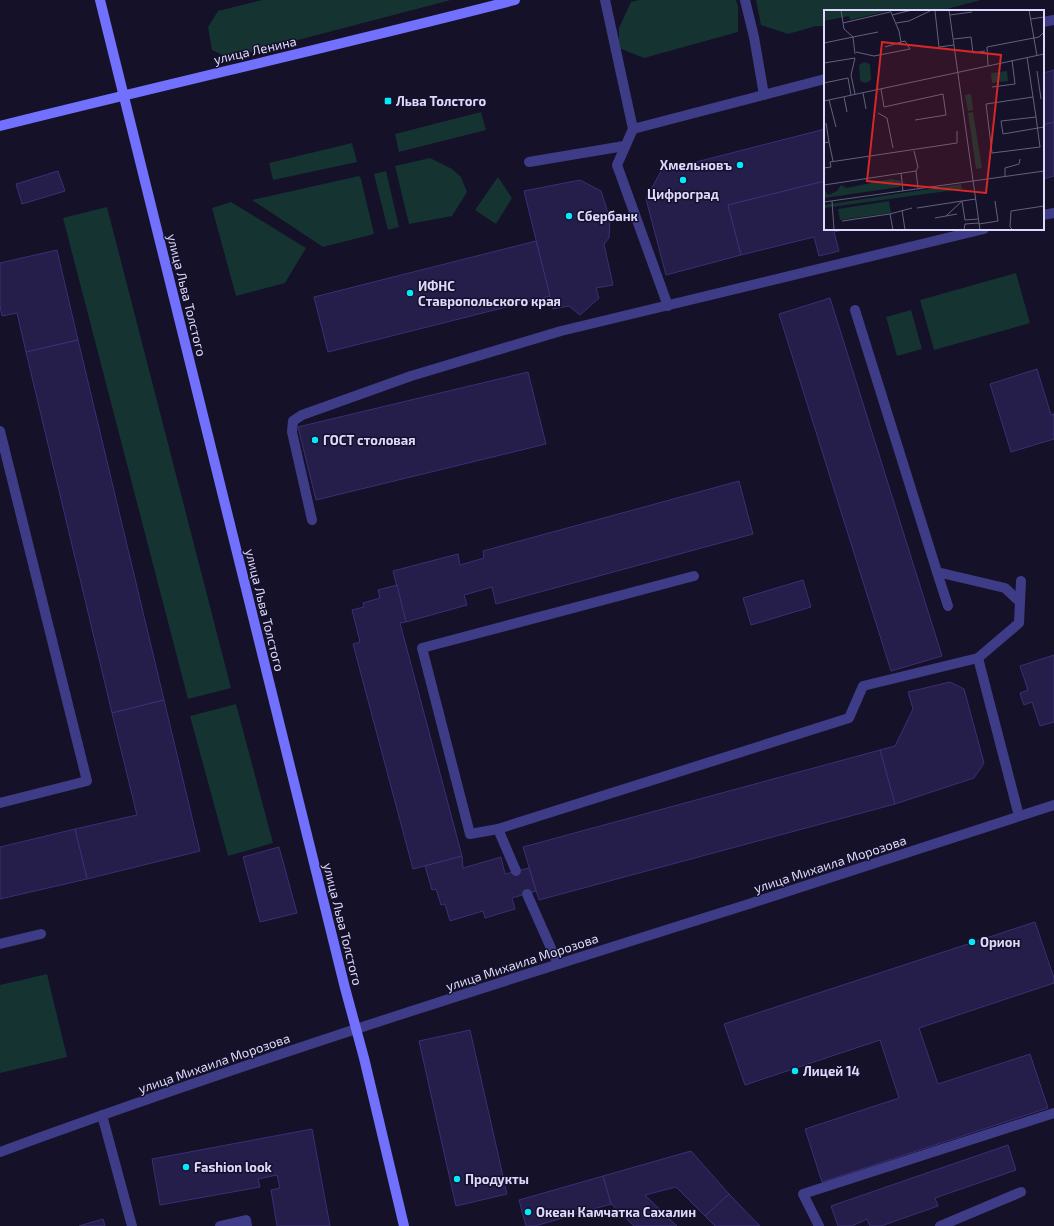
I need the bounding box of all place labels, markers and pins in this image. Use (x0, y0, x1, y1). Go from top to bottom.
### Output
place label: Льва Толстого (396, 93, 486, 109)
marker: Льва Толстого (383, 96, 393, 106)
place label: Хмельновъ (660, 157, 732, 173)
marker: Хмельновъ (735, 160, 745, 170)
marker: Цифроград (678, 175, 688, 185)
place label: Цифроград (647, 186, 719, 202)
place label: Сбербанк (577, 208, 639, 224)
marker: Сбербанк (564, 211, 574, 221)
place label: ИФНС Ставропольского края (418, 278, 561, 309)
marker: ИФНС Ставропольского края (405, 288, 415, 298)
place label: ГОСТ столовая (323, 432, 416, 448)
marker: ГОСТ столовая (310, 435, 320, 445)
place label: Орион (980, 934, 1020, 950)
marker: Орион (967, 937, 977, 947)
place label: Лицей 14 (803, 1063, 860, 1079)
marker: Лицей 14 (790, 1066, 800, 1076)
place label: Fashion look (194, 1159, 273, 1175)
marker: Fashion look (181, 1162, 191, 1172)
place label: Продукты (465, 1171, 529, 1187)
marker: Продукты (452, 1174, 462, 1184)
place label: Океан Камчатка Сахалин (536, 1204, 696, 1220)
marker: Океан Камчатка Сахалин (523, 1207, 533, 1217)

